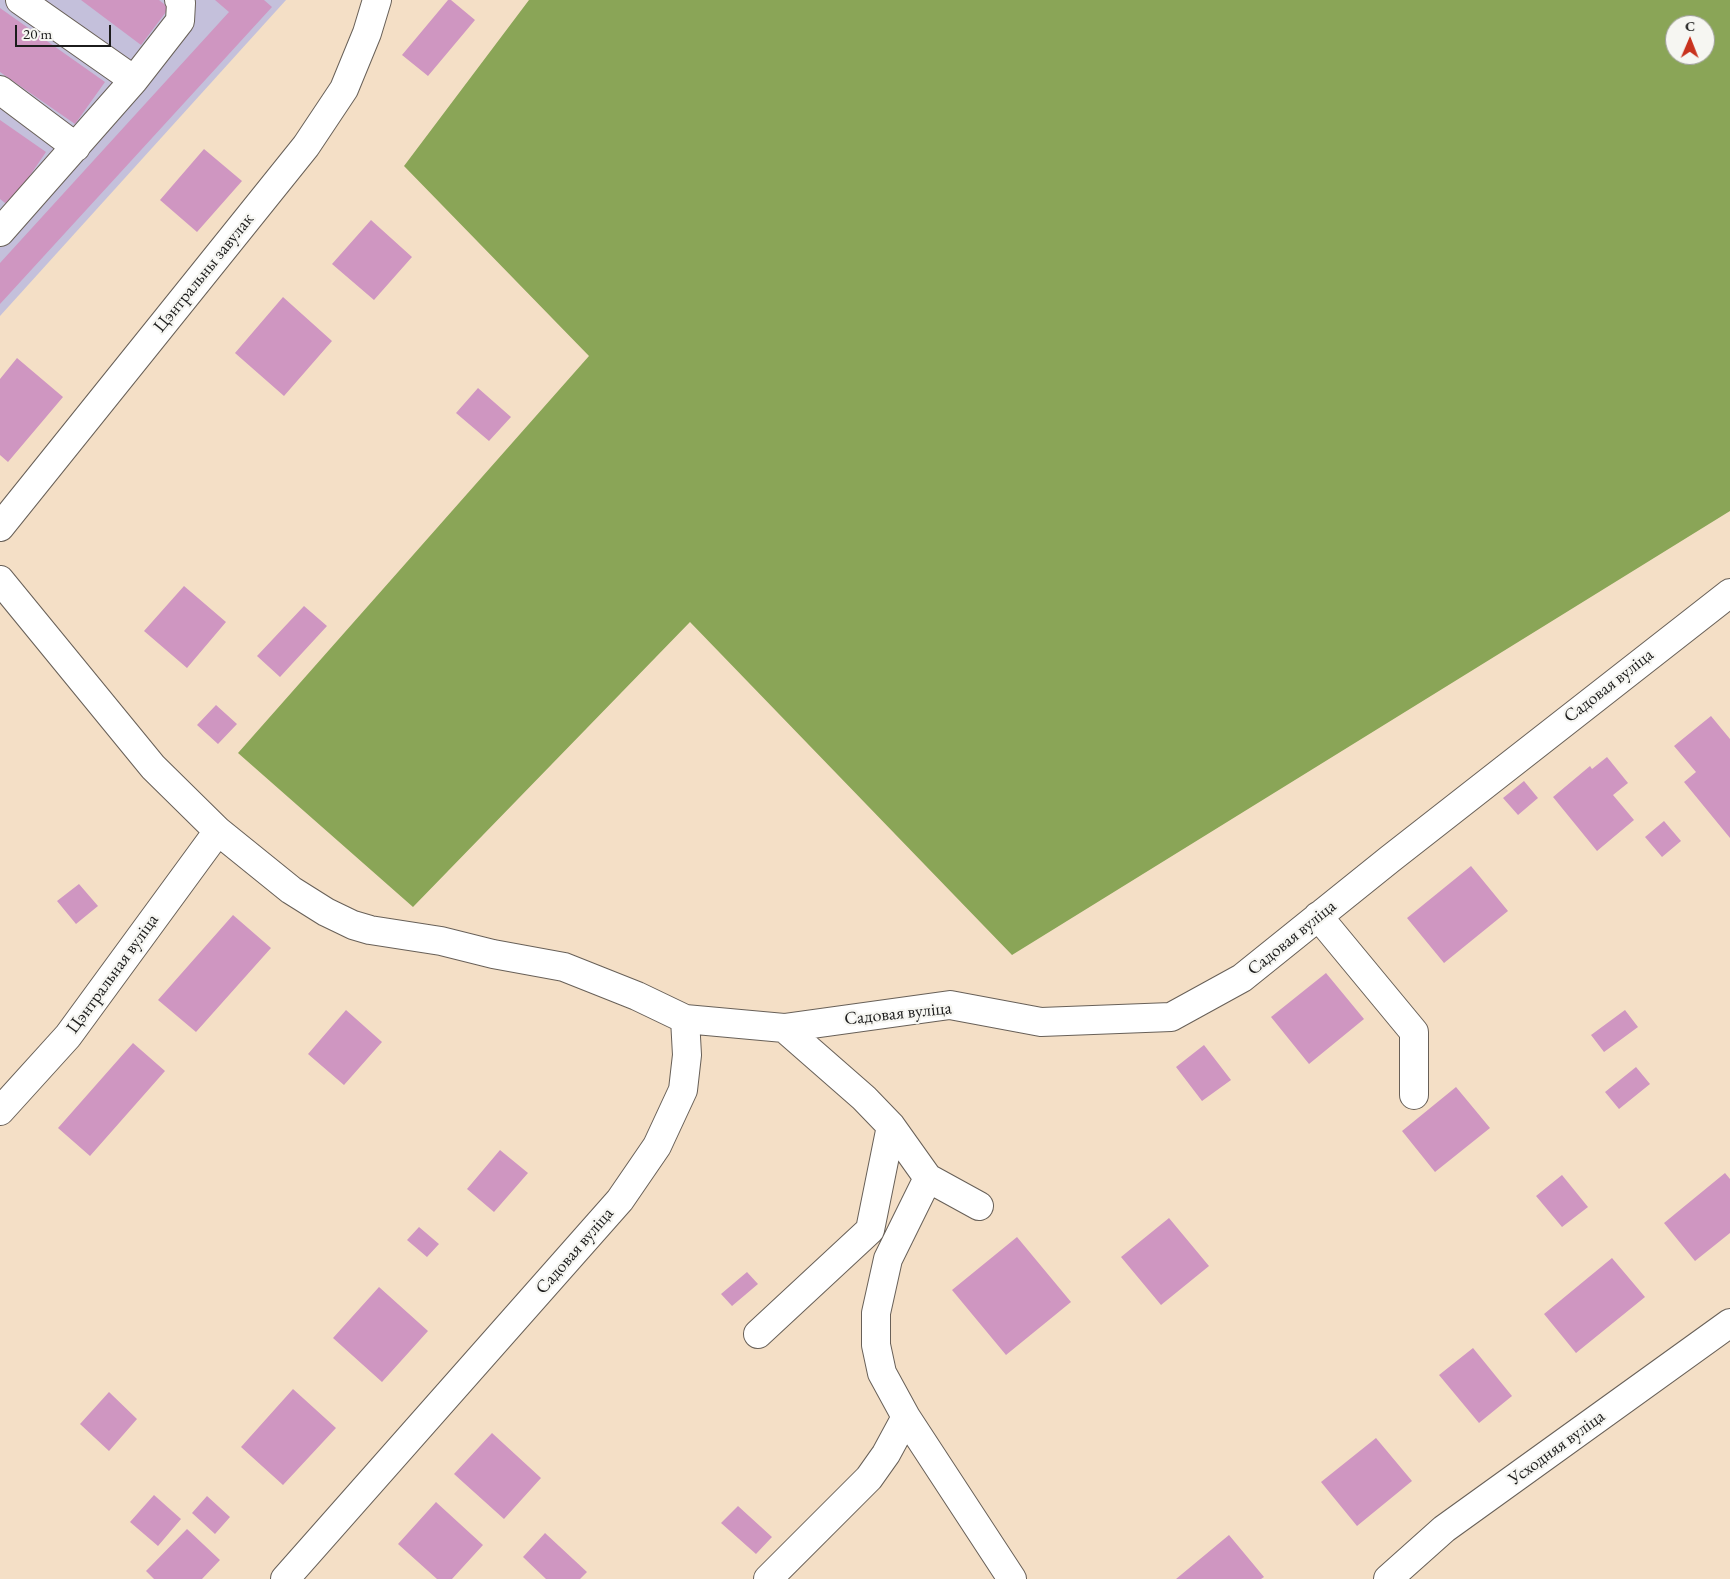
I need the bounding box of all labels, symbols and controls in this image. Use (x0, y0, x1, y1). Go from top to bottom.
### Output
scale bar (18, 15, 114, 47)
north arrow (1665, 15, 1715, 65)
text: С (1685, 17, 1695, 35)
text: 20 m (23, 24, 52, 43)
street label: Цэнтральны завулак (149, 209, 259, 337)
street label: Садовая вуліца (1560, 644, 1658, 728)
street label: Садовая вуліца (1243, 896, 1341, 980)
street label: Цэнтральная вуліца (62, 910, 164, 1038)
street label: Садовая вуліца (843, 998, 953, 1030)
street label: Садовая вуліца (531, 1203, 619, 1299)
street label: Усходняя вуліца (1505, 1406, 1609, 1490)

